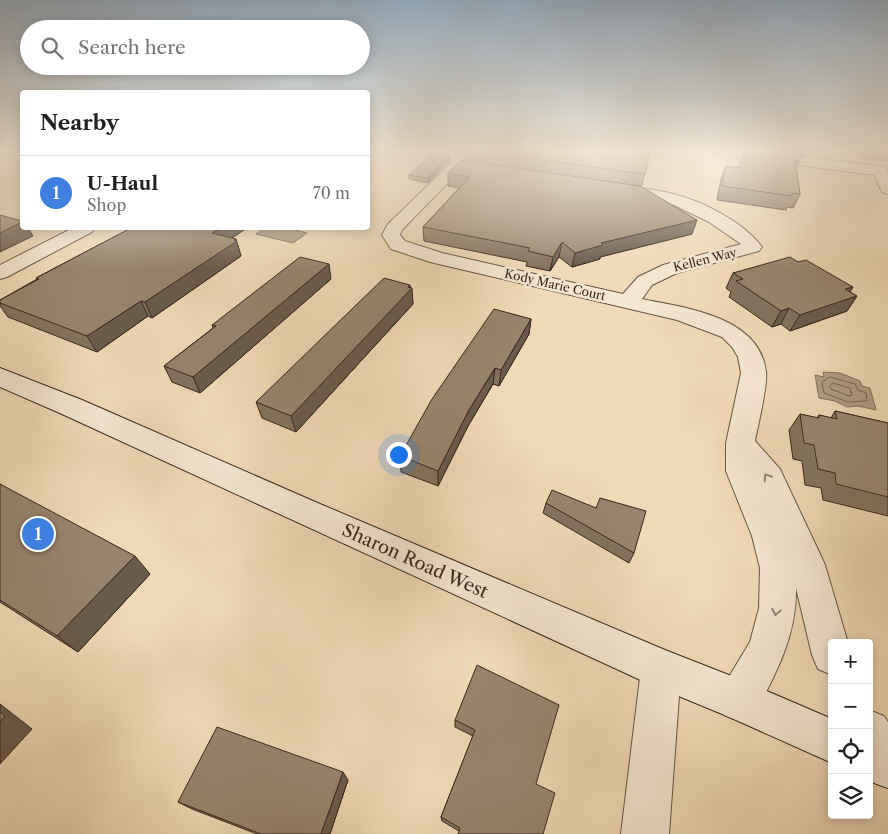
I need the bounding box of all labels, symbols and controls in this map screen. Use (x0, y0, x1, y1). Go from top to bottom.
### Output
search box (20, 20, 370, 75)
icon: search (38, 34, 66, 62)
text: Search here (78, 36, 186, 59)
text: Nearby (40, 110, 119, 135)
text: U-Haul (87, 172, 158, 195)
text: 1 (52, 183, 60, 203)
text: 70 m (313, 183, 350, 203)
text: Shop (87, 195, 126, 215)
street label: Kellen Way (672, 244, 738, 275)
street label: Kody Marie Court (503, 266, 608, 304)
your location (386, 442, 412, 468)
one-way arrow (764, 473, 773, 483)
pin: 1 (22, 515, 54, 553)
street label: Sharon Road West (339, 519, 492, 603)
one-way arrow (771, 608, 782, 617)
map controls (828, 639, 873, 819)
button: + (828, 639, 873, 684)
button: − (828, 684, 873, 729)
button: locate (828, 729, 873, 774)
button: layers (828, 774, 873, 819)

